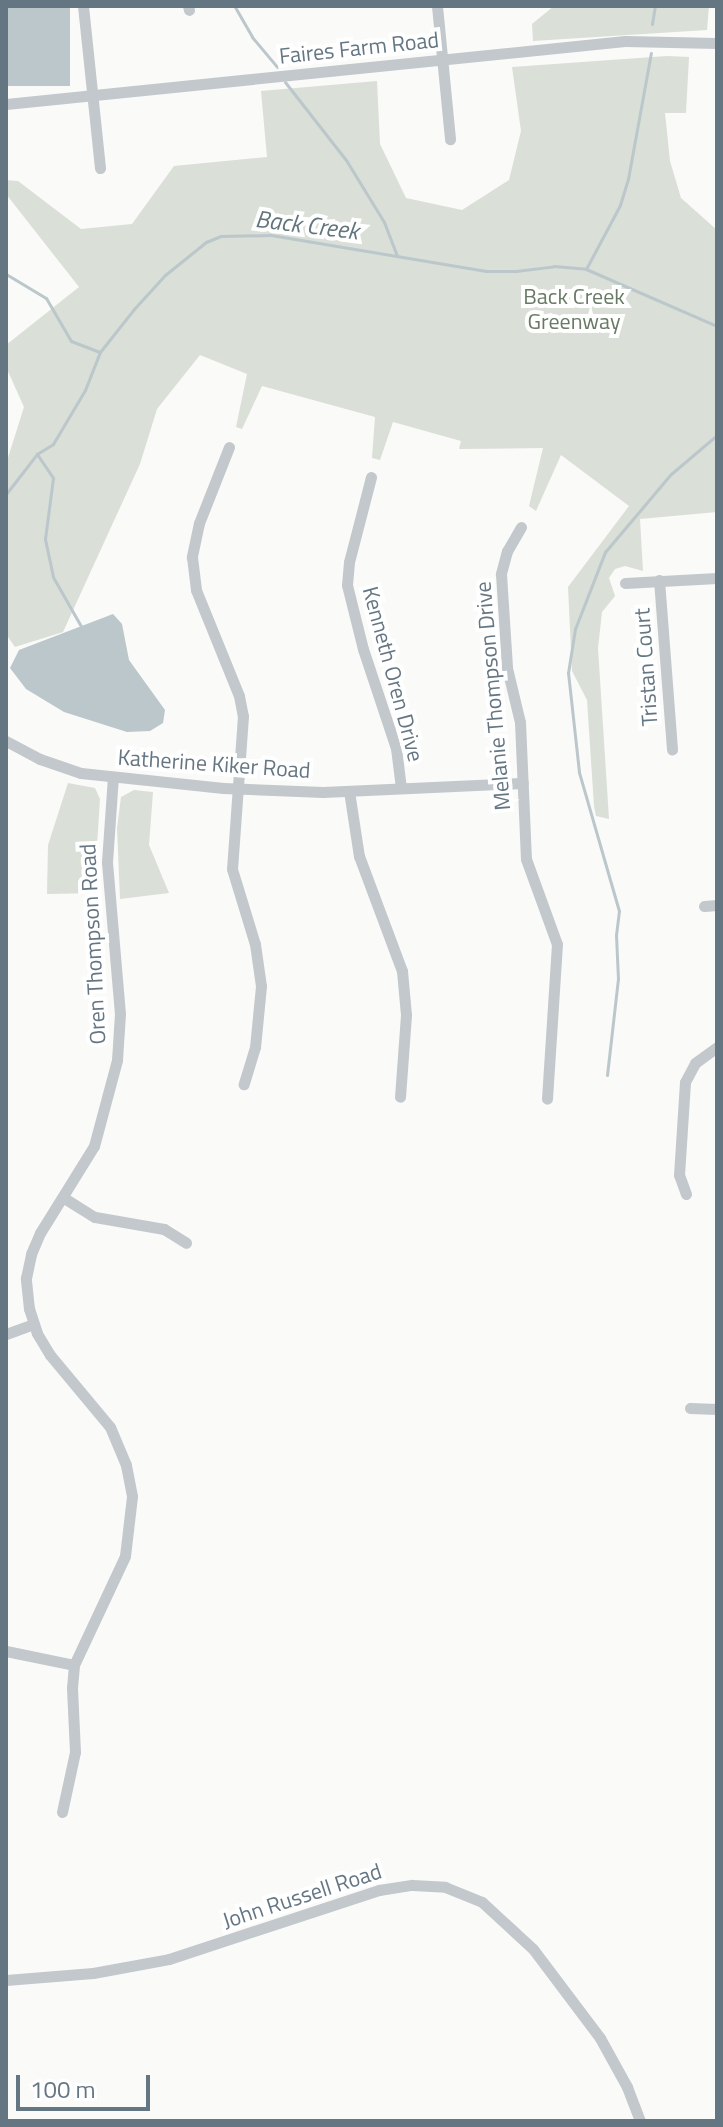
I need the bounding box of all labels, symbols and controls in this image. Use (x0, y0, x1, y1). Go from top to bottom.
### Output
street label: Faires Farm Road (278, 26, 440, 70)
water label: Back Creek (254, 204, 360, 246)
park label: Back Creek Greenway (523, 283, 625, 334)
street label: Melanie Thompson Drive (470, 580, 516, 812)
street label: Kenneth Oren Drive (357, 584, 429, 764)
street label: Tristan Court (629, 607, 663, 727)
street label: Katherine Kiker Road (117, 744, 311, 784)
street label: Oren Thompson Road (75, 843, 111, 1045)
street label: John Russell Road (219, 1858, 385, 1934)
scale bar (20, 2059, 154, 2109)
text: 100 m (30, 2071, 96, 2107)

